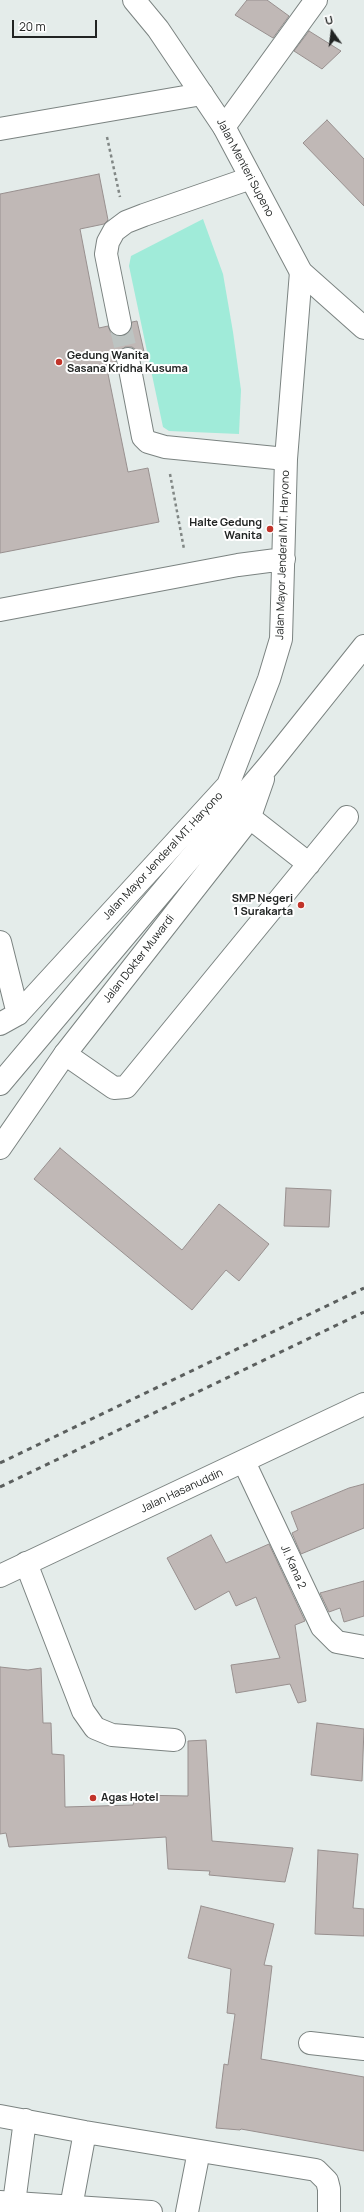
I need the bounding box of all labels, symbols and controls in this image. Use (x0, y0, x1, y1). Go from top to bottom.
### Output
scale bar (14, 12, 99, 38)
north arrow (312, 12, 352, 52)
text: U (323, 12, 335, 28)
text: 20 m (19, 18, 46, 35)
street label: Jalan Menteri Supeno (214, 117, 276, 219)
place label: Gedung Wanita Sasana Kridha Kusuma (67, 349, 188, 375)
marker: Gedung Wanita Sasana Kridha Kusuma (54, 357, 64, 367)
street label: Jalan Mayor Jenderal MT. Haryono (273, 470, 293, 640)
place label: Halte Gedung Wanita (189, 516, 262, 542)
marker: Halte Gedung Wanita (265, 524, 275, 534)
street label: Jalan Mayor Jenderal MT. Haryono (100, 789, 226, 923)
place label: SMP Negeri 1 Surakarta (232, 892, 293, 918)
marker: SMP Negeri 1 Surakarta (296, 900, 306, 910)
street label: Jalan Dokter Muwardi (101, 913, 177, 1005)
street label: Jalan Hasanuddin (139, 1466, 225, 1516)
street label: Jl. Kana 2 (278, 1543, 308, 1591)
place label: Agas Hotel (101, 1791, 159, 1805)
marker: Agas Hotel (88, 1793, 98, 1803)

